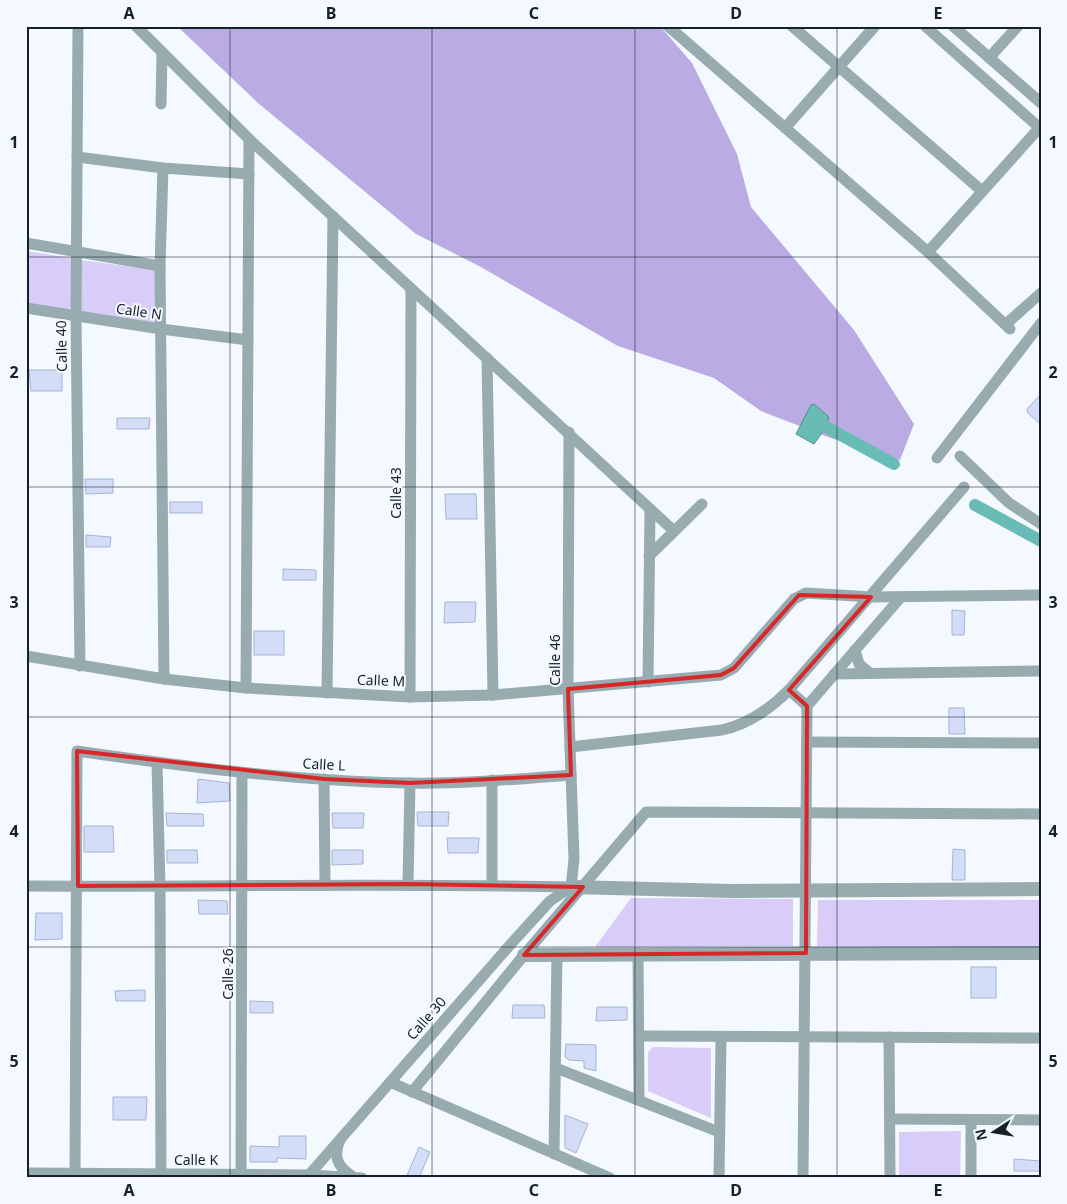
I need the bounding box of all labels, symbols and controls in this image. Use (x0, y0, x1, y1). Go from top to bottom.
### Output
text: A (123, 2, 135, 24)
text: B (326, 2, 336, 24)
text: C (529, 2, 539, 24)
text: D (730, 2, 742, 24)
text: E (934, 2, 943, 24)
text: 1 (9, 131, 19, 153)
text: 1 (1048, 131, 1058, 153)
street label: Calle N (115, 298, 163, 324)
street label: Calle 40 (51, 320, 71, 372)
text: 2 (9, 361, 19, 383)
text: 2 (1048, 361, 1058, 383)
street label: Calle 43 (386, 467, 405, 519)
text: 3 (9, 591, 19, 613)
text: 3 (1048, 591, 1058, 613)
street label: Calle 46 (545, 634, 564, 686)
street label: Calle M (357, 670, 405, 690)
street label: Calle L (302, 753, 346, 775)
text: 4 (9, 820, 19, 842)
text: 4 (1048, 820, 1058, 842)
street label: Calle 26 (218, 948, 237, 1000)
street label: Calle 30 (402, 992, 450, 1044)
text: 5 (9, 1050, 19, 1072)
text: 5 (1048, 1050, 1058, 1072)
north arrow (970, 1106, 1020, 1156)
text: N (970, 1127, 991, 1142)
street label: Calle K (174, 1150, 218, 1169)
text: A (123, 1179, 135, 1201)
text: B (326, 1179, 336, 1201)
text: C (529, 1179, 539, 1201)
text: D (730, 1179, 742, 1201)
text: E (934, 1179, 943, 1201)

